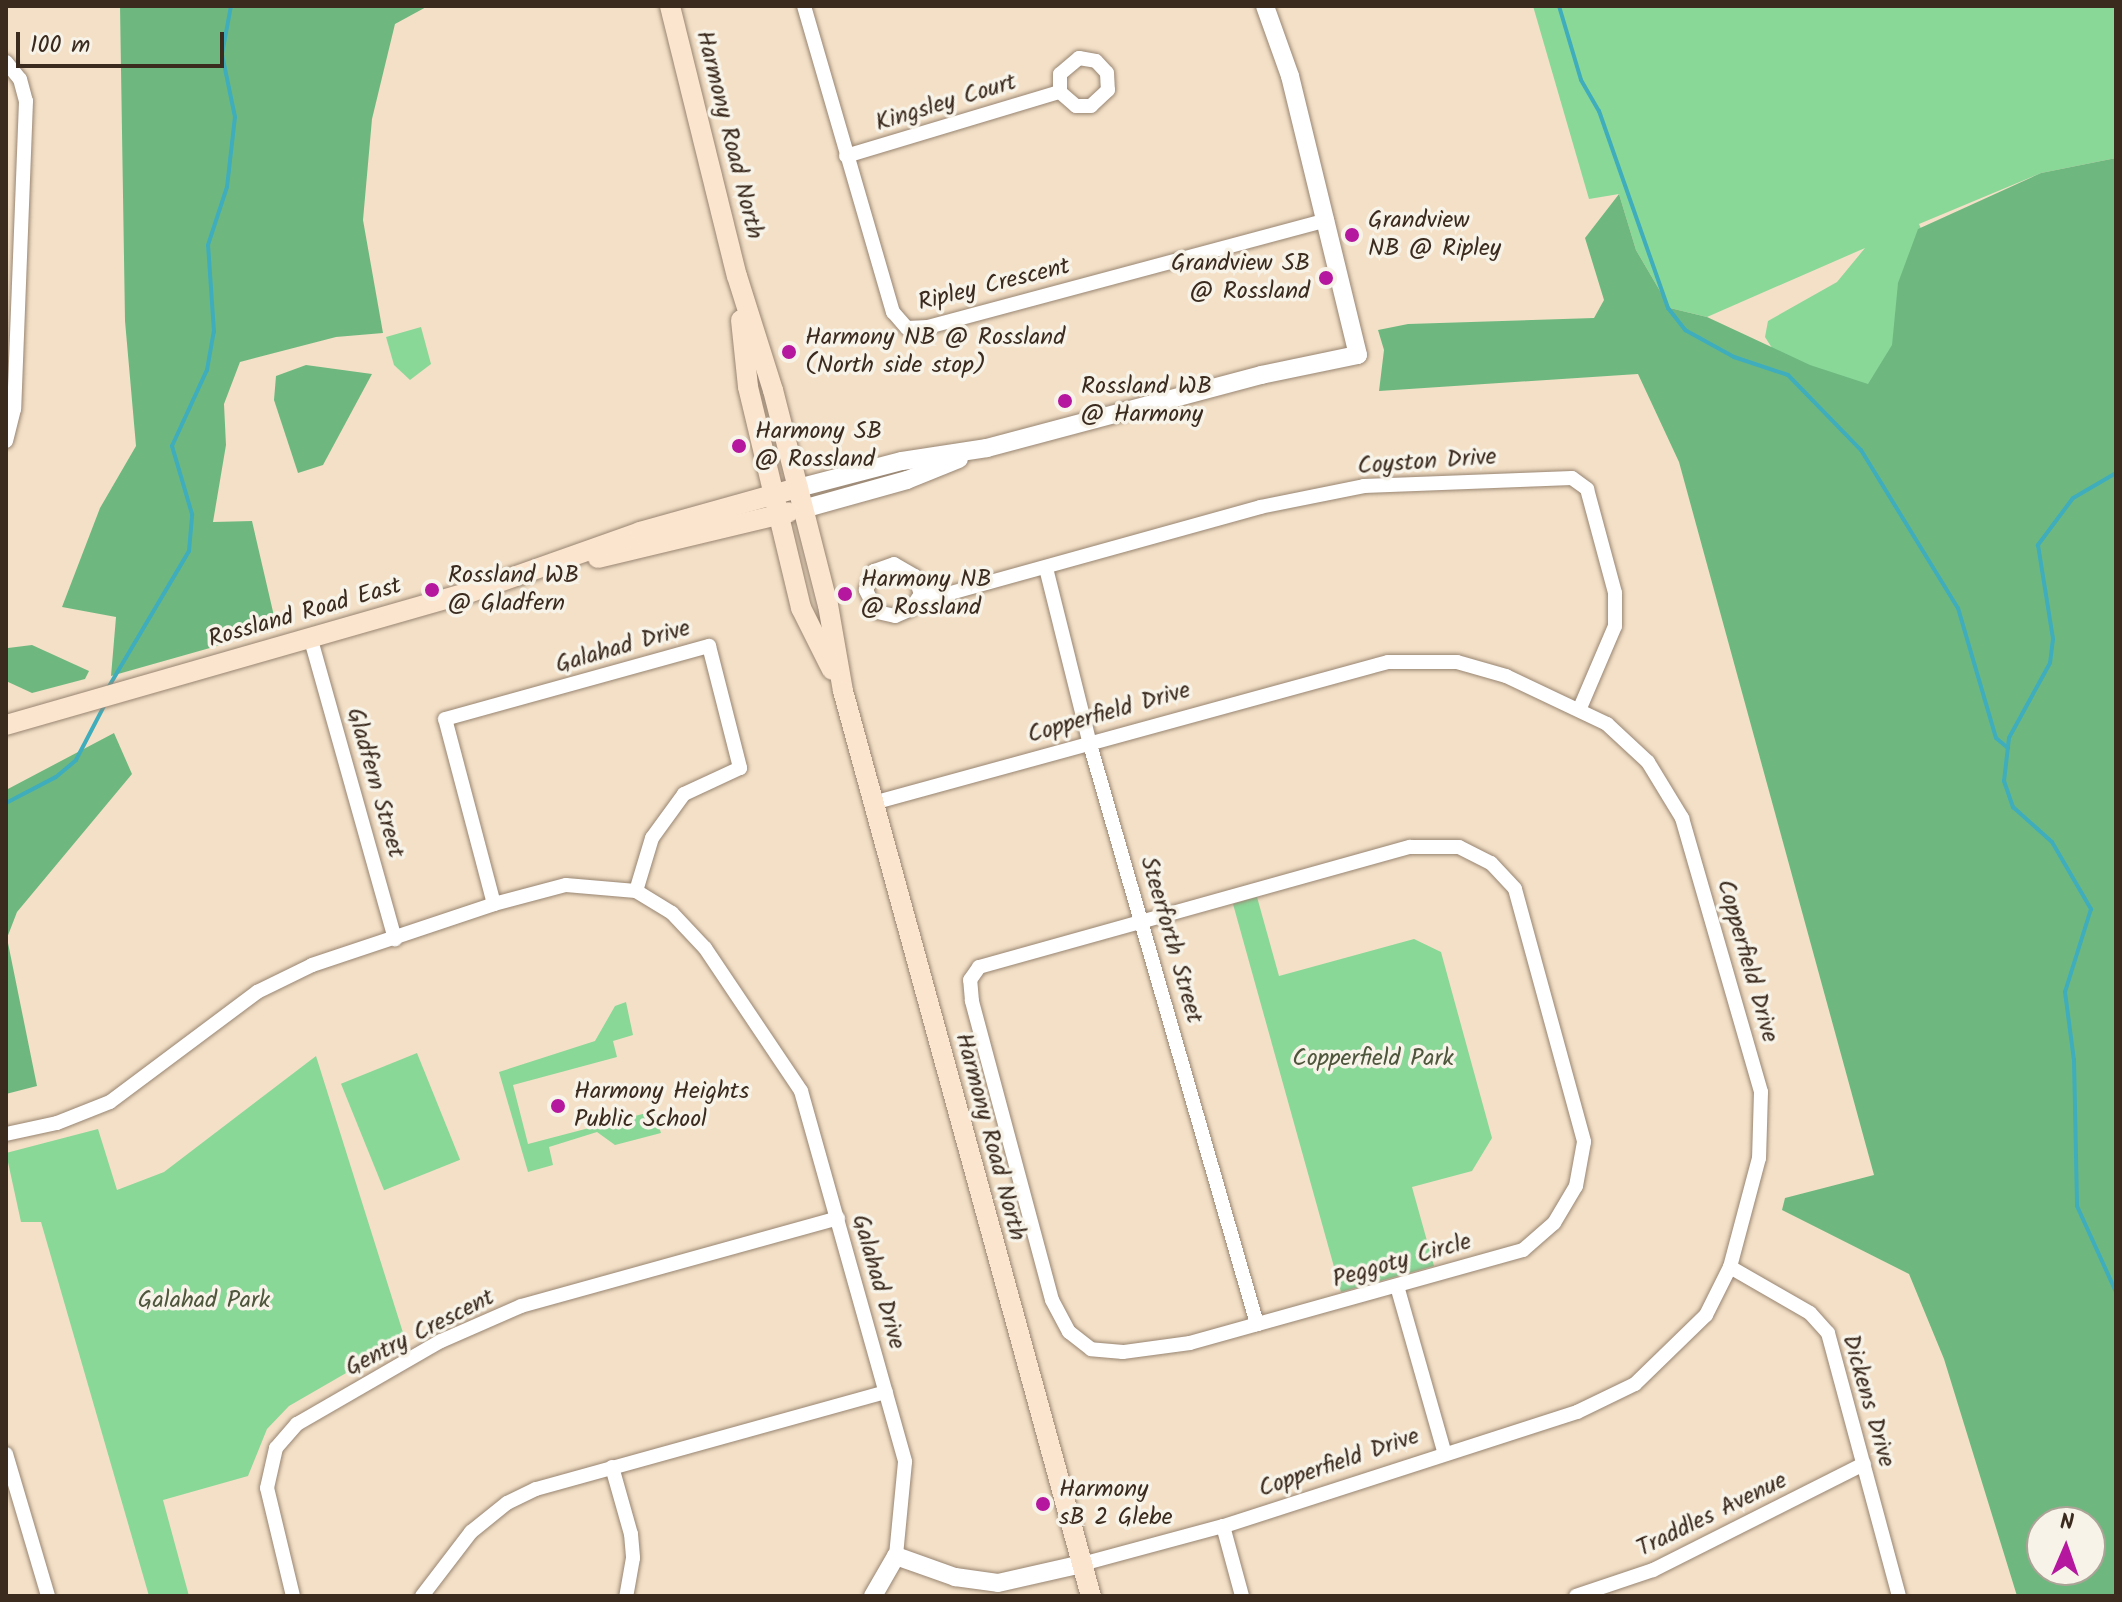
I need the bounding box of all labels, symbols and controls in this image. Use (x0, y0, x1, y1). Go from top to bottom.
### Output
scale bar (20, 16, 228, 66)
text: 100 m (30, 26, 90, 65)
street label: Harmony Road North (689, 28, 769, 242)
street label: Kingsley Court (872, 68, 1020, 138)
place label: Grandview NB @ Ripley (1368, 207, 1501, 263)
marker: Grandview NB @ Ripley (1343, 226, 1361, 244)
place label: Grandview SB @ Rossland (1171, 250, 1310, 306)
street label: Ripley Crescent (915, 252, 1073, 318)
marker: Grandview SB @ Rossland (1317, 269, 1335, 287)
place label: Harmony NB @ Rossland (North side stop) (805, 324, 1065, 380)
marker: Harmony NB @ Rossland (North side stop) (780, 343, 798, 361)
place label: Rossland WB @ Harmony (1081, 373, 1212, 429)
marker: Rossland WB @ Harmony (1056, 392, 1074, 410)
place label: Harmony SB @ Rossland (755, 418, 882, 474)
marker: Harmony SB @ Rossland (730, 437, 748, 455)
street label: Coyston Drive (1356, 443, 1498, 481)
place label: Rossland WB @ Gladfern (448, 562, 579, 618)
place label: Harmony NB @ Rossland (861, 566, 991, 622)
street label: Rossland Road East (205, 572, 405, 654)
marker: Rossland WB @ Gladfern (423, 581, 441, 599)
marker: Harmony NB @ Rossland (836, 585, 854, 603)
street label: Galahad Drive (552, 614, 694, 680)
street label: Copperfield Drive (1024, 676, 1194, 750)
street label: Gladfern Street (340, 705, 410, 861)
street label: Steerforth Street (1133, 853, 1209, 1027)
street label: Copperfield Drive (1710, 876, 1784, 1046)
street label: Harmony Road North (948, 1030, 1032, 1244)
park label: Copperfield Park (1292, 1045, 1454, 1073)
place label: Harmony Heights Public School (574, 1078, 749, 1134)
marker: Harmony Heights Public School (549, 1097, 567, 1115)
street label: Galahad Drive (845, 1211, 911, 1353)
street label: Peggoty Circle (1329, 1227, 1475, 1295)
street label: Gentry Crescent (341, 1283, 499, 1383)
park label: Galahad Park (138, 1287, 270, 1315)
street label: Dickens Drive (1835, 1331, 1901, 1471)
street label: Copperfield Drive (1255, 1422, 1423, 1504)
street label: Traddles Avenue (1632, 1466, 1792, 1564)
place label: Harmony sB 2 Glebe (1059, 1476, 1172, 1532)
marker: Harmony sB 2 Glebe (1034, 1495, 1052, 1513)
north arrow (2026, 1506, 2106, 1586)
text: N (2059, 1506, 2074, 1541)

